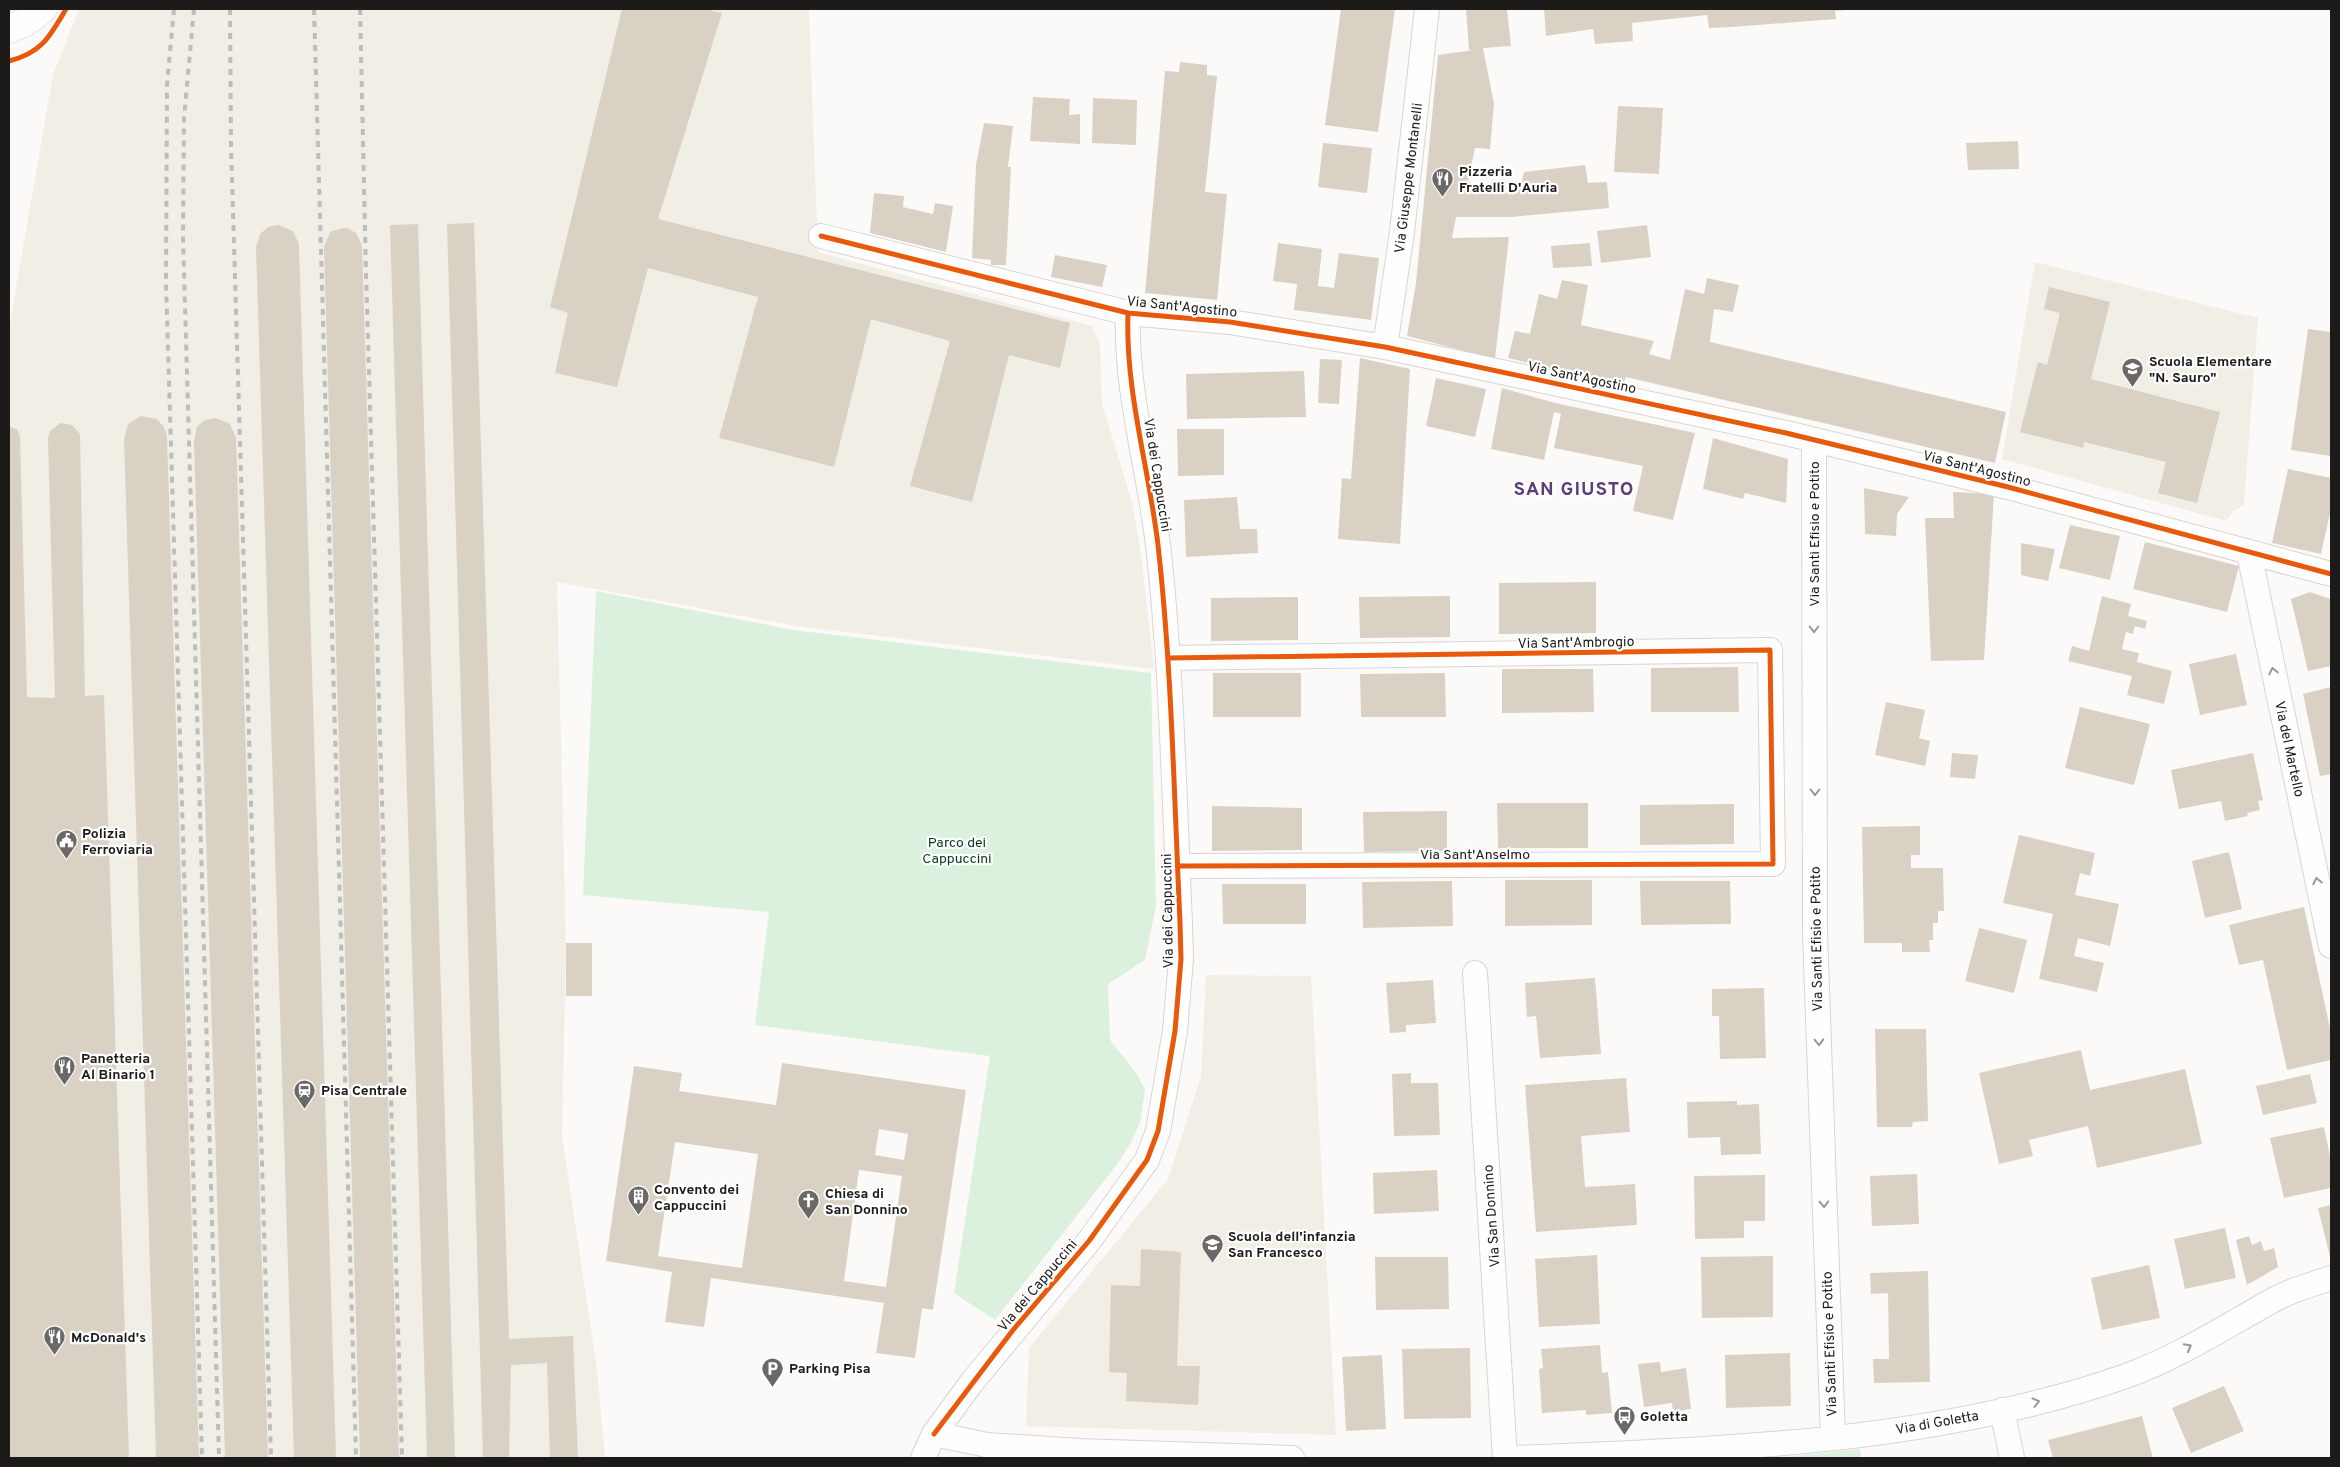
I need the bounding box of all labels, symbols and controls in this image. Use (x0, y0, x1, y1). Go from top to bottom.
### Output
street label: Via Giuseppe Montanelli (1392, 102, 1427, 254)
place label: Pizzeria Fratelli D'Auria (1459, 164, 1557, 197)
restaurant icon: Pizzeria Fratelli D'Auria (1431, 167, 1455, 198)
street label: Via Sant'Agostino (1126, 293, 1238, 322)
place label: Scuola Elementare "N. Sauro" (2149, 354, 2272, 387)
school or university icon: Scuola Elementare "N. Sauro" (2121, 357, 2145, 388)
street label: Via Sant'Agostino (1526, 359, 1638, 398)
street label: Via dei Cappuccini (1139, 417, 1174, 533)
street label: Via Sant'Agostino (1921, 448, 2033, 491)
street label: Via Santi Efisio e Potito (1807, 461, 1824, 607)
district label: SAN GIUSTO (1513, 478, 1635, 502)
one-way arrow (1809, 626, 1819, 633)
street label: Via Sant'Ambrogio (1517, 634, 1635, 653)
one-way arrow (2269, 666, 2279, 675)
street label: Via del Martello (2270, 700, 2307, 799)
one-way arrow (1810, 788, 1820, 796)
place label: Polizia Ferroviaria (82, 826, 153, 859)
public building icon: Polizia Ferroviaria (54, 829, 78, 860)
park label: Parco dei Cappuccini (922, 835, 992, 868)
street label: Via Sant'Anselmo (1420, 847, 1530, 864)
street label: Via dei Cappuccini (1159, 853, 1178, 969)
street label: Via Santi Efisio e Potito (1808, 866, 1827, 1012)
one-way arrow (2313, 877, 2323, 886)
one-way arrow (1813, 1038, 1824, 1046)
place label: Panetteria Al Binario 1 (81, 1051, 155, 1084)
restaurant icon: Panetteria Al Binario 1 (53, 1054, 77, 1085)
station icon: Pisa Centrale (293, 1078, 317, 1109)
place label: Pisa Centrale (321, 1083, 407, 1100)
street label: Via San Donnino (1480, 1164, 1505, 1268)
place label: Convento dei Cappuccini (654, 1182, 739, 1215)
building icon: Convento dei Cappuccini (626, 1185, 650, 1216)
place label: Chiesa di San Donnino (825, 1186, 908, 1219)
church icon: Chiesa di San Donnino (797, 1189, 821, 1220)
one-way arrow (1819, 1200, 1829, 1208)
place label: Scuola dell'infanzia San Francesco (1228, 1229, 1356, 1262)
school or university icon: Scuola dell'infanzia San Francesco (1200, 1232, 1224, 1263)
street label: Via dei Cappuccini (995, 1237, 1082, 1335)
street label: Via Santi Efisio e Potito (1819, 1271, 1842, 1417)
restaurant icon: McDonald's (43, 1325, 67, 1356)
place label: McDonald's (71, 1330, 146, 1347)
one-way arrow (2183, 1343, 2192, 1353)
parking icon: Parking Pisa (761, 1356, 785, 1387)
place label: Parking Pisa (789, 1361, 870, 1378)
one-way arrow (2031, 1397, 2039, 1407)
bus stop icon: Goletta (1612, 1404, 1636, 1435)
street label: Via di Goletta (1894, 1408, 1980, 1439)
place label: Goletta (1640, 1409, 1688, 1426)

